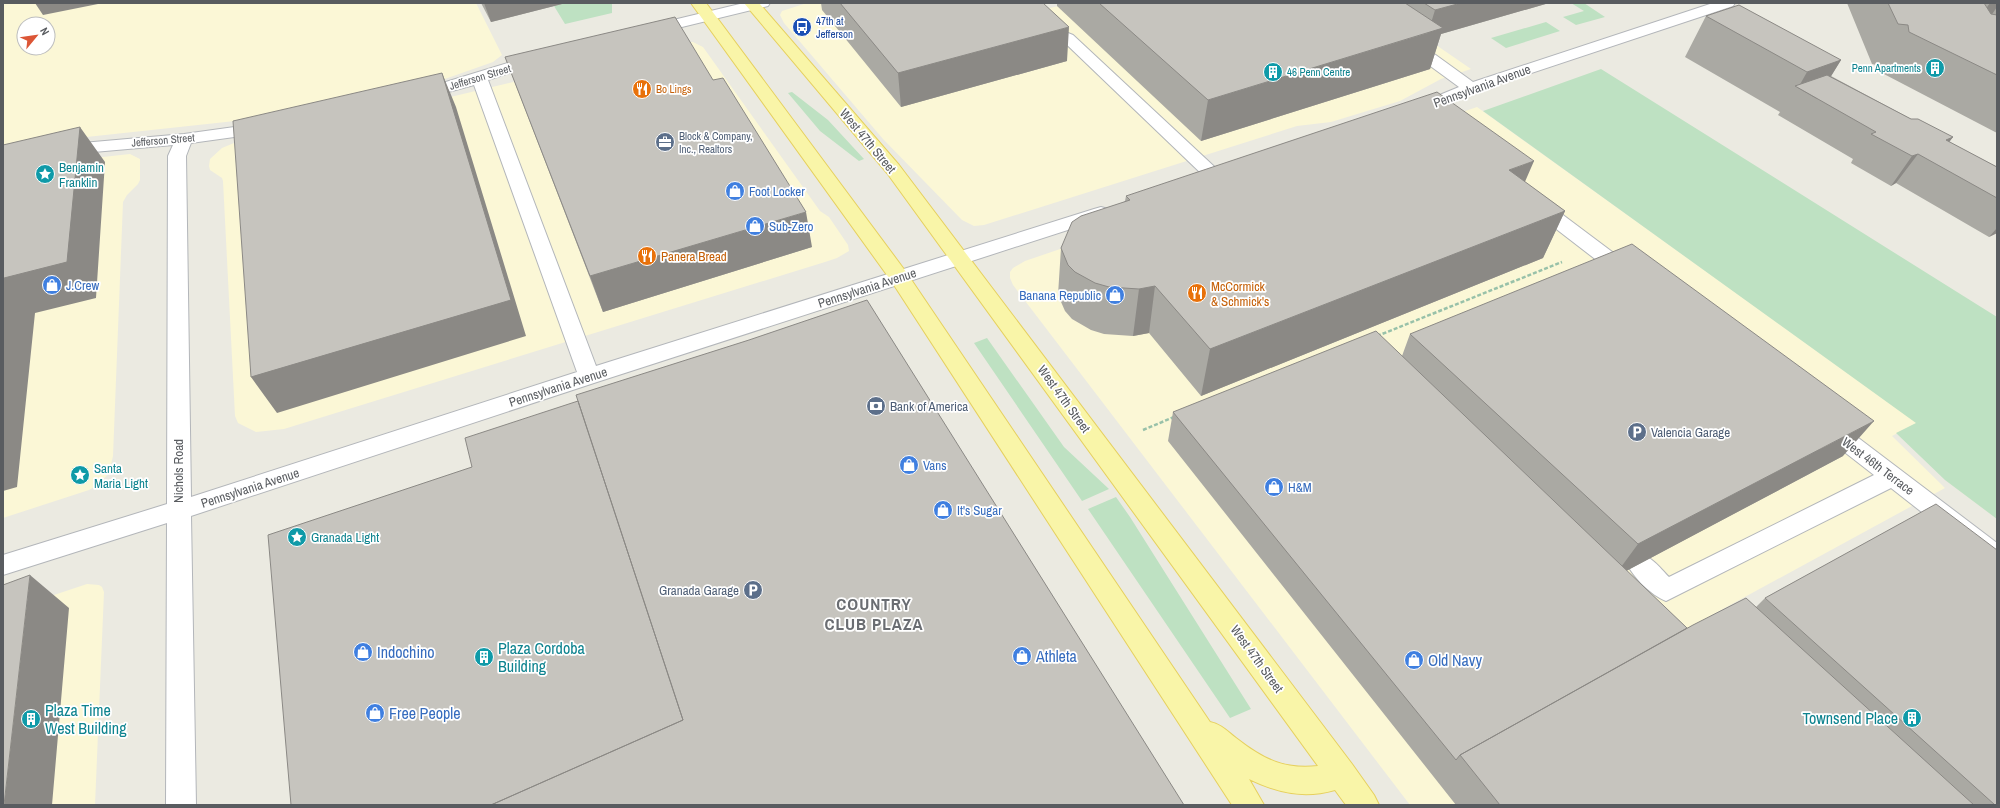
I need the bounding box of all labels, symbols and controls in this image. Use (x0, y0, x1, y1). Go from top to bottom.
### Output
place label: 47th at Jefferson (816, 14, 853, 41)
north arrow (16, 16, 56, 56)
bus stop icon: 47th at Jefferson (791, 16, 813, 38)
text: N (37, 25, 52, 37)
building icon: Penn Apartments (1924, 57, 1946, 79)
street label: Pennsylvania Avenue (1431, 60, 1533, 111)
street label: Jefferson Street (448, 61, 513, 93)
building icon: 46 Penn Centre (1262, 61, 1284, 83)
place label: Penn Apartments (1852, 61, 1921, 75)
place label: 46 Penn Centre (1287, 65, 1350, 79)
restaurant icon: Bo Lings (631, 78, 653, 100)
place label: Bo Lings (656, 82, 692, 96)
street label: West 47th Street (836, 105, 900, 177)
place label: Block & Company, Inc., Realtors (679, 129, 753, 156)
street label: Jefferson Street (131, 130, 196, 150)
office icon: Block & Company, Inc., Realtors (654, 131, 676, 153)
place label: Benjamin Franklin (59, 159, 104, 191)
place icon: Benjamin Franklin (34, 163, 56, 185)
shop icon: Foot Locker (724, 180, 746, 202)
place label: Foot Locker (749, 183, 805, 200)
shop icon: Sub-Zero (744, 215, 766, 237)
place label: Sub-Zero (769, 218, 814, 235)
restaurant icon: Panera Bread (636, 245, 658, 267)
place label: Panera Bread (661, 248, 727, 265)
street label: Pennsylvania Avenue (816, 264, 918, 312)
shop icon: J.Crew (41, 274, 63, 296)
place label: J.Crew (66, 277, 99, 294)
place label: McCormick & Schmick's (1211, 278, 1269, 310)
restaurant icon: McCormick & Schmick's (1186, 282, 1208, 304)
shop icon: Banana Republic (1104, 284, 1126, 306)
place label: Banana Republic (1019, 287, 1101, 304)
street label: West 47th Street (1034, 362, 1094, 436)
street label: Pennsylvania Avenue (507, 363, 609, 411)
bank icon: Bank of America (865, 395, 887, 417)
place label: Bank of America (890, 398, 968, 415)
parking icon: Valencia Garage (1626, 421, 1648, 443)
place label: Valencia Garage (1651, 424, 1730, 441)
street label: West 46th Terrace (1838, 433, 1918, 499)
street label: Nichols Road (170, 439, 187, 503)
shop icon: Vans (898, 454, 920, 476)
place label: Vans (923, 457, 947, 474)
place label: Santa Maria Light (94, 460, 148, 492)
place icon: Santa Maria Light (69, 464, 91, 486)
street label: Pennsylvania Avenue (199, 464, 301, 512)
shop icon: H&M (1263, 476, 1285, 498)
place label: H&M (1288, 479, 1312, 496)
shop icon: It's Sugar (932, 499, 954, 521)
place label: It's Sugar (957, 502, 1002, 519)
place icon: Granada Light (286, 526, 308, 548)
place label: Granada Light (311, 529, 379, 546)
parking icon: Granada Garage (742, 579, 764, 601)
place label: Granada Garage (659, 582, 739, 599)
district label: COUNTRY CLUB PLAZA (824, 592, 924, 635)
street label: West 47th Street (1227, 622, 1287, 696)
place label: Plaza Cordoba Building (498, 637, 585, 677)
shop icon: Indochino (352, 641, 374, 663)
place label: Indochino (377, 641, 435, 663)
shop icon: Athleta (1011, 645, 1033, 667)
place label: Athleta (1035, 645, 1078, 667)
building icon: Plaza Cordoba Building (473, 646, 495, 668)
shop icon: Old Navy (1403, 649, 1425, 671)
place label: Old Navy (1428, 649, 1482, 671)
place label: Plaza Time West Building (45, 699, 127, 739)
shop icon: Free People (364, 702, 386, 724)
place label: Free People (389, 702, 460, 724)
place label: Townsend Place (1802, 707, 1898, 729)
building icon: Townsend Place (1901, 707, 1923, 729)
building icon: Plaza Time West Building (20, 708, 42, 730)

